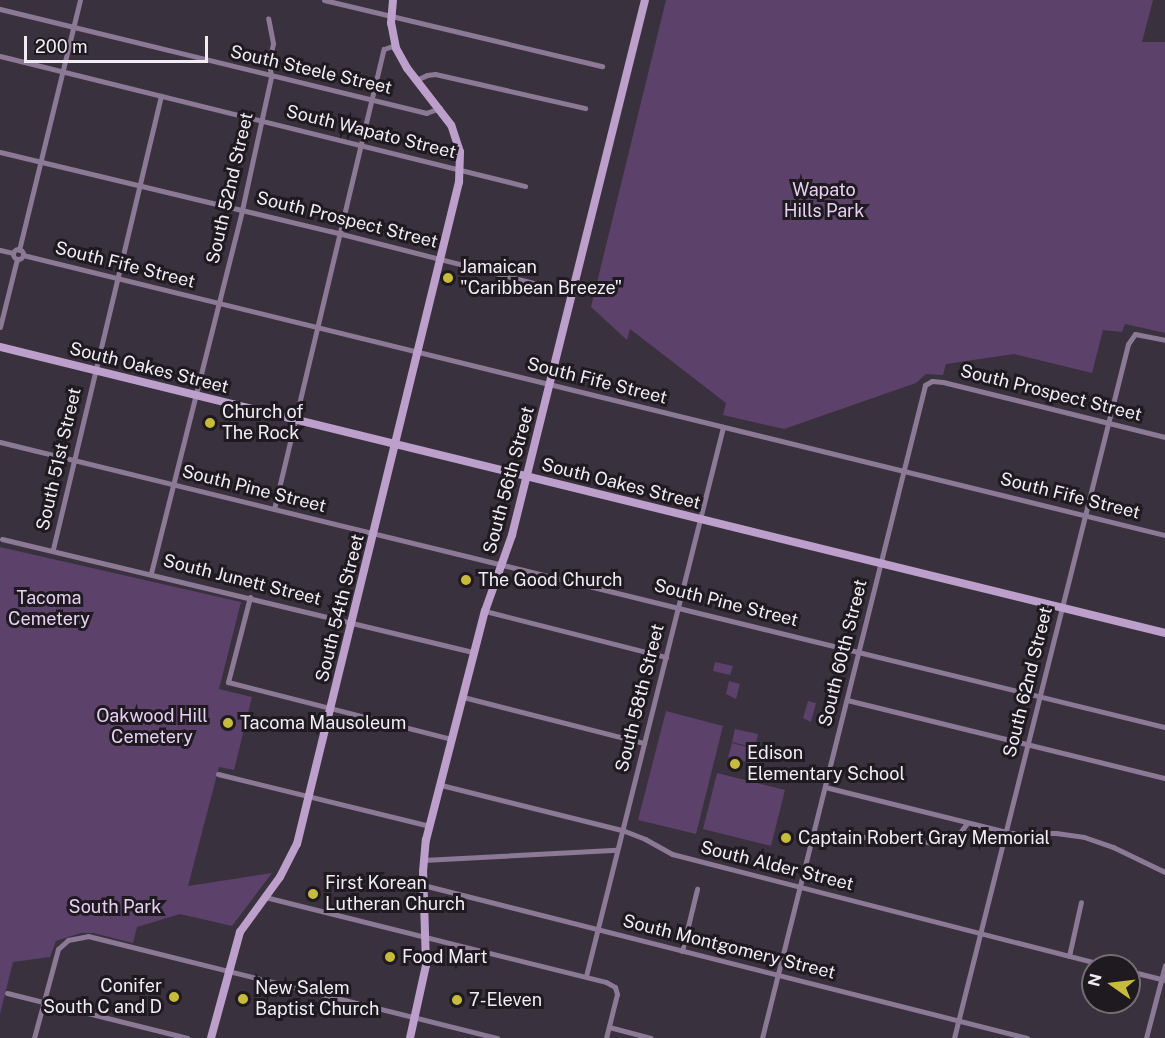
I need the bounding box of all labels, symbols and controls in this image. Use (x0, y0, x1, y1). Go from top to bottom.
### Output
scale bar (27, 24, 212, 62)
text: 200 m (35, 36, 88, 57)
street label: South Steele Street (228, 41, 394, 99)
street label: South Wapato Street (284, 100, 458, 164)
street label: South 52nd Street (202, 110, 258, 266)
park label: Wapato Hills Park (784, 180, 864, 222)
street label: South Prospect Street (254, 187, 440, 253)
street label: South Fife Street (53, 237, 197, 293)
place label: Jamaican "Caribbean Breeze" (460, 257, 622, 300)
marker: Jamaican "Caribbean Breeze" (441, 271, 455, 285)
street label: South Oakes Street (67, 338, 231, 398)
street label: South Fife Street (525, 353, 669, 409)
street label: South Prospect Street (958, 360, 1144, 426)
street label: South 51st Street (32, 385, 86, 533)
place label: Church of The Rock (222, 402, 304, 444)
street label: South 56th Street (479, 404, 539, 556)
marker: Church of The Rock (203, 416, 217, 430)
street label: South Oakes Street (539, 454, 703, 514)
street label: South Pine Street (180, 461, 328, 517)
street label: South Fife Street (998, 468, 1142, 524)
street label: South 54th Street (311, 532, 369, 684)
street label: South Junett Street (161, 550, 323, 610)
place label: The Good Church (478, 569, 623, 591)
marker: The Good Church (459, 573, 473, 587)
street label: South Pine Street (652, 575, 800, 631)
street label: South 60th Street (814, 577, 872, 729)
park label: Tacoma Cemetery (8, 588, 90, 630)
street label: South 62nd Street (999, 604, 1057, 760)
street label: South 58th Street (611, 622, 669, 774)
park label: Oakwood Hill Cemetery (96, 706, 208, 748)
place label: Tacoma Mausoleum (240, 712, 406, 734)
marker: Tacoma Mausoleum (221, 716, 235, 730)
place label: Edison Elementary School (747, 743, 905, 786)
marker: Edison Elementary School (728, 757, 742, 771)
place label: Captain Robert Gray Memorial (798, 827, 1050, 849)
marker: Captain Robert Gray Memorial (779, 831, 793, 845)
street label: South Alder Street (698, 837, 856, 895)
place label: First Korean Lutheran Church (325, 873, 465, 916)
marker: First Korean Lutheran Church (306, 887, 320, 901)
park label: South Park (69, 896, 161, 918)
street label: South Montgomery Street (620, 910, 838, 984)
place label: Food Mart (402, 946, 487, 968)
marker: Food Mart (383, 950, 397, 964)
north arrow (1081, 954, 1141, 1014)
text: N (1084, 972, 1106, 988)
place label: Conifer South C and D (43, 976, 162, 1018)
place label: New Salem Baptist Church (255, 978, 379, 1020)
place label: 7-Eleven (469, 989, 542, 1011)
marker: Conifer South C and D (167, 990, 181, 1004)
marker: New Salem Baptist Church (236, 992, 250, 1006)
marker: 7-Eleven (450, 993, 464, 1007)

